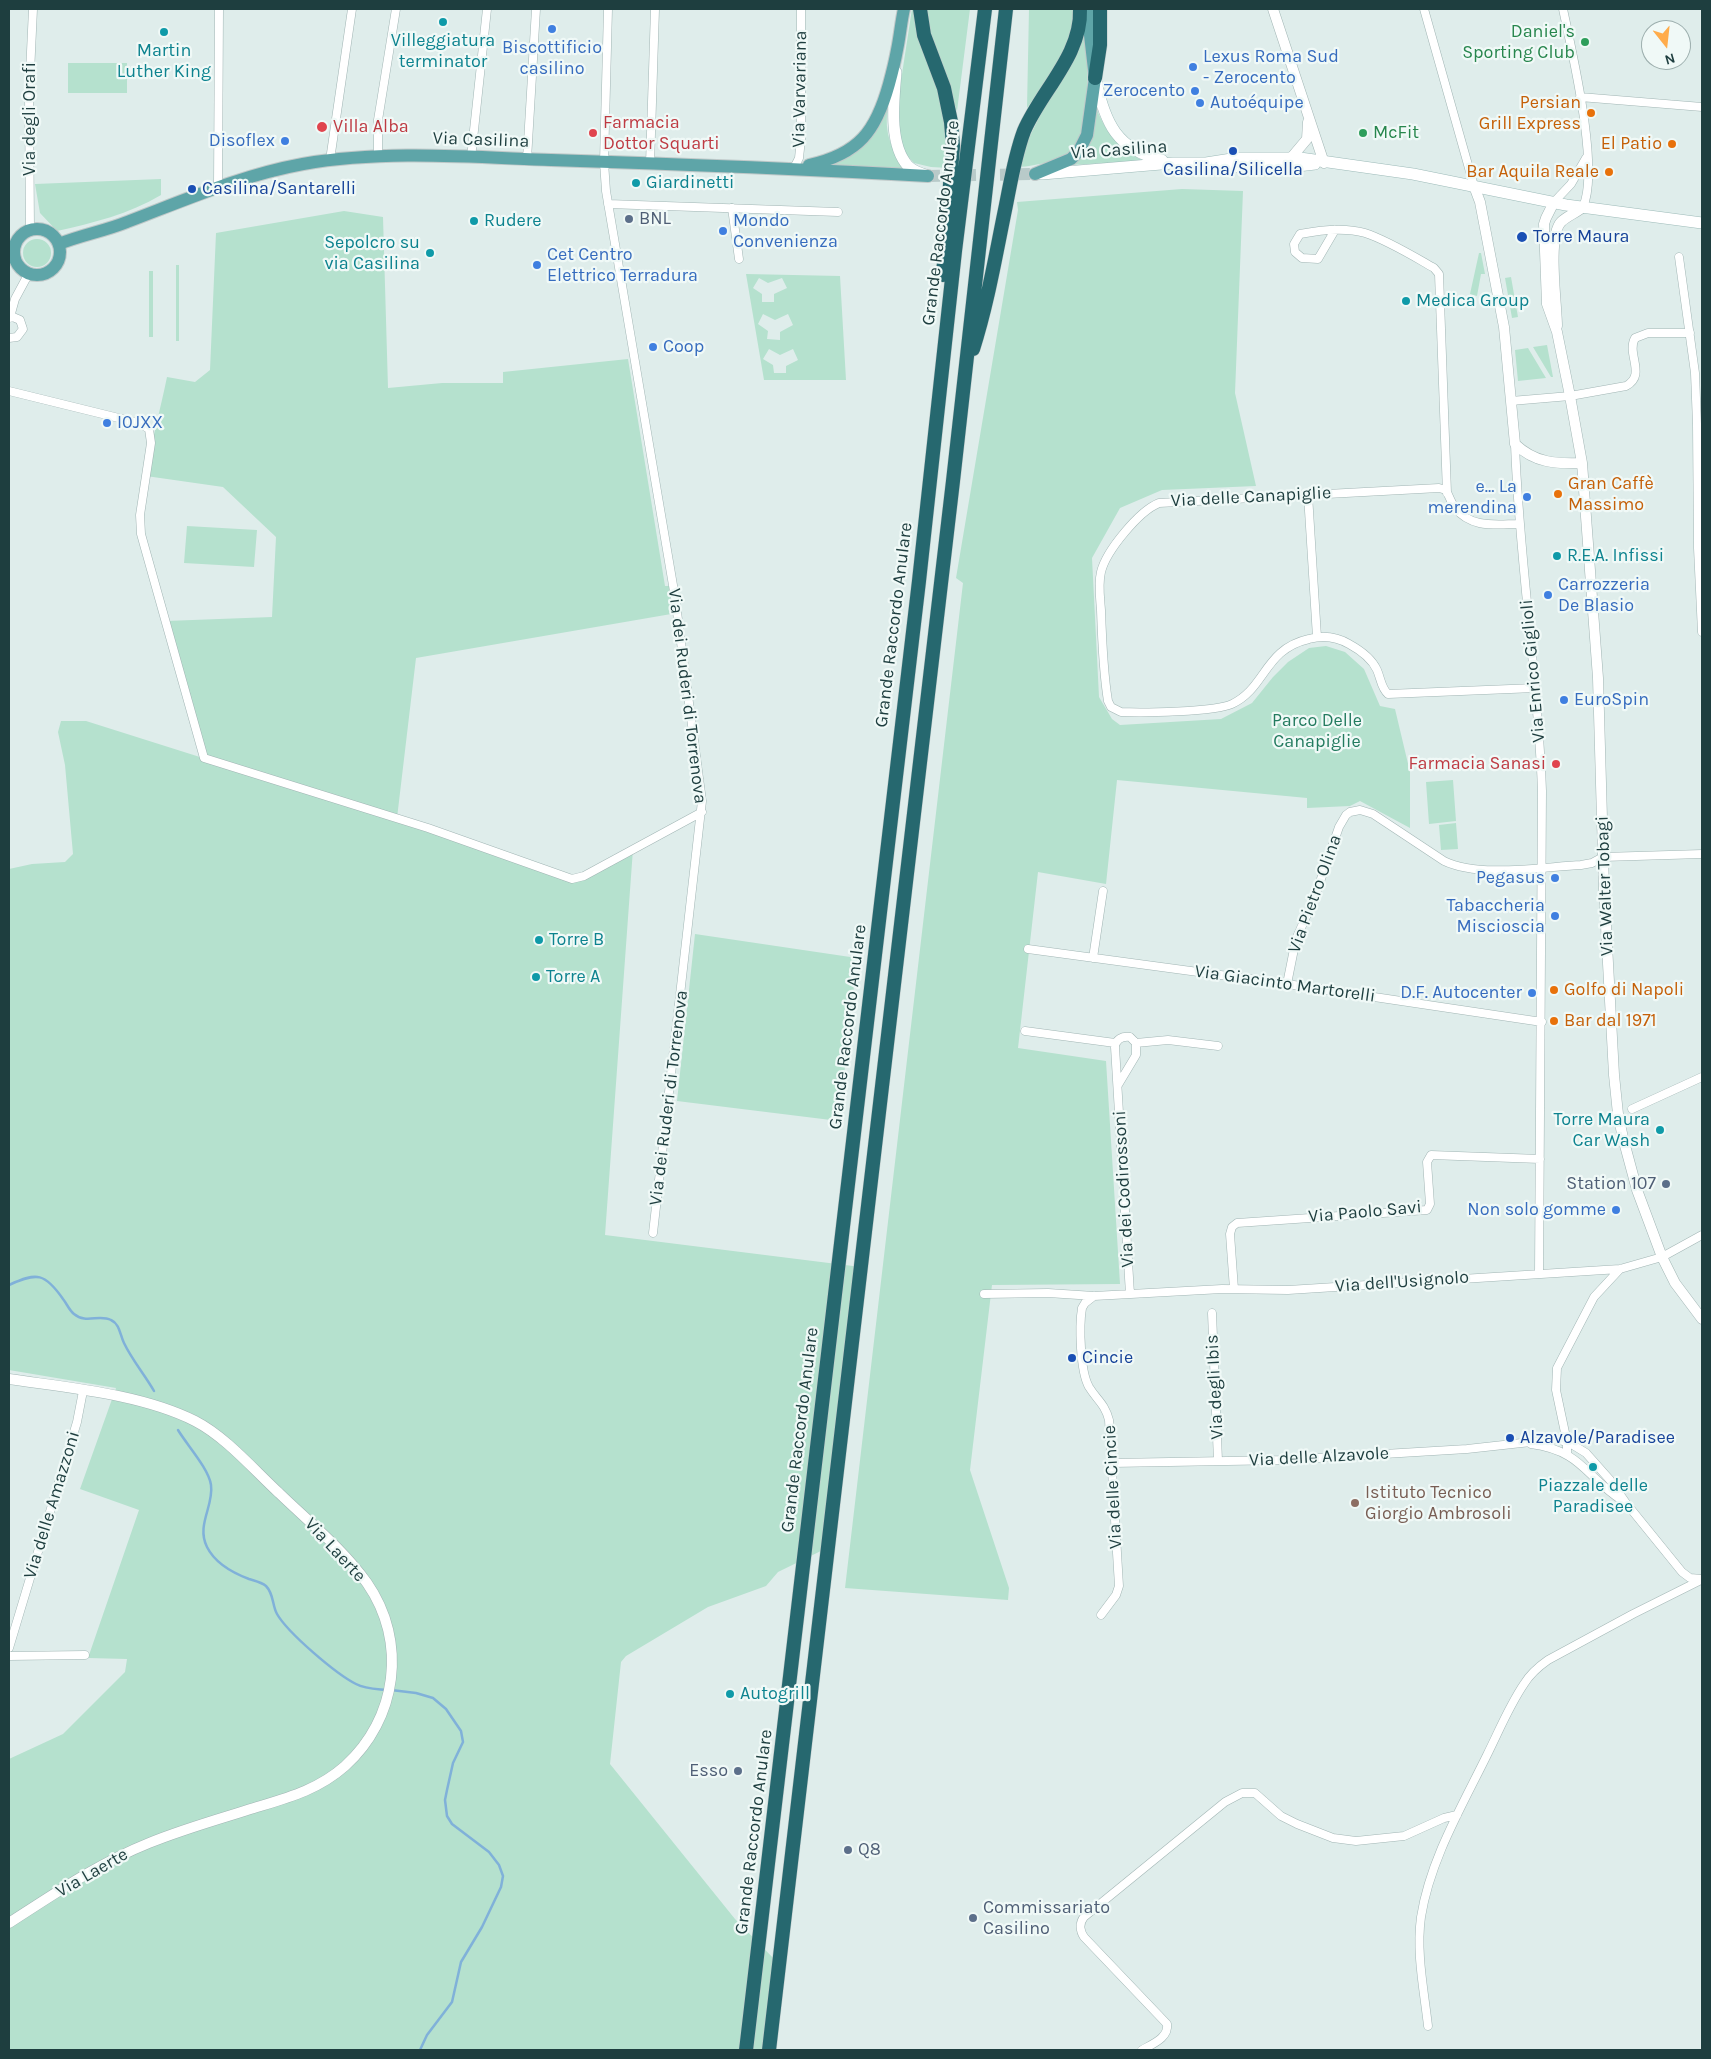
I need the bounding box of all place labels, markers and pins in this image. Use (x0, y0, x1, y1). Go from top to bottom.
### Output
marker: Villeggiatura terminator (437, 16, 449, 28)
place label: Daniel's Sporting Club (1462, 21, 1575, 64)
marker: Biscottificio casilino (546, 23, 558, 35)
marker: Martin Luther King (158, 26, 170, 38)
place label: Villeggiatura terminator (391, 30, 495, 72)
marker: Daniel's Sporting Club (1579, 36, 1591, 48)
place label: Biscottificio casilino (502, 37, 602, 80)
place label: Martin Luther King (117, 40, 211, 82)
place label: Lexus Roma Sud - Zerocento (1203, 46, 1339, 88)
marker: Lexus Roma Sud - Zerocento (1187, 61, 1199, 73)
place label: Zerocento (1103, 80, 1185, 102)
marker: Zerocento (1189, 85, 1201, 97)
place label: Autoéquipe (1210, 92, 1304, 114)
place label: Persian Grill Express (1479, 92, 1581, 134)
marker: Autoéquipe (1194, 97, 1206, 109)
marker: Persian Grill Express (1585, 107, 1597, 119)
place label: Farmacia Dottor Squarti (603, 112, 720, 154)
place label: Villa Alba (333, 116, 409, 138)
marker: Villa Alba (315, 120, 329, 134)
place label: McFit (1373, 122, 1419, 144)
marker: Farmacia Dottor Squarti (587, 127, 599, 139)
marker: McFit (1357, 127, 1369, 139)
place label: Disoflex (209, 130, 275, 152)
place label: El Patio (1601, 133, 1662, 155)
marker: Disoflex (279, 135, 291, 147)
marker: El Patio (1666, 138, 1678, 150)
marker: Casilina/Silicella (1227, 145, 1239, 157)
place label: Casilina/Silicella (1163, 159, 1303, 181)
place label: Bar Aquila Reale (1466, 161, 1599, 183)
marker: Bar Aquila Reale (1603, 166, 1615, 178)
place label: Giardinetti (646, 172, 734, 194)
marker: Giardinetti (630, 177, 642, 189)
place label: Casilina/Santarelli (202, 178, 356, 200)
marker: Casilina/Santarelli (186, 183, 198, 195)
place label: BNL (639, 208, 671, 230)
place label: Rudere (484, 210, 542, 232)
place label: Mondo Convenienza (733, 210, 838, 252)
marker: BNL (623, 213, 635, 225)
marker: Rudere (468, 215, 480, 227)
marker: Mondo Convenienza (717, 225, 729, 237)
place label: Torre Maura (1533, 226, 1629, 248)
marker: Torre Maura (1515, 230, 1529, 244)
place label: Sepolcro su via Casilina (324, 232, 420, 274)
place label: Cet Centro Elettrico Terradura (547, 244, 698, 286)
marker: Sepolcro su via Casilina (424, 247, 436, 259)
marker: Cet Centro Elettrico Terradura (531, 259, 543, 271)
place label: Medica Group (1416, 290, 1529, 312)
marker: Medica Group (1400, 295, 1412, 307)
place label: Coop (663, 336, 704, 358)
marker: Coop (647, 341, 659, 353)
place label: I0JXX (117, 412, 163, 434)
marker: I0JXX (101, 417, 113, 429)
place label: Gran Caffè Massimo (1568, 473, 1654, 516)
place label: e... La merendina (1428, 476, 1517, 518)
marker: Gran Caffè Massimo (1552, 488, 1564, 500)
marker: e... La merendina (1521, 491, 1533, 503)
place label: R.E.A. Infissi (1567, 545, 1664, 567)
marker: R.E.A. Infissi (1551, 550, 1563, 562)
place label: Carrozzeria De Blasio (1558, 574, 1650, 616)
marker: Carrozzeria De Blasio (1542, 589, 1554, 601)
place label: EuroSpin (1574, 689, 1649, 711)
marker: EuroSpin (1558, 694, 1570, 706)
place label: Farmacia Sanasi (1409, 753, 1546, 775)
marker: Farmacia Sanasi (1550, 758, 1562, 770)
place label: Pegasus (1476, 867, 1545, 889)
marker: Pegasus (1549, 872, 1561, 884)
place label: Tabaccheria Miscioscia (1447, 895, 1545, 938)
marker: Tabaccheria Miscioscia (1549, 910, 1561, 922)
place label: Torre B (549, 929, 604, 951)
marker: Torre B (533, 934, 545, 946)
place label: Torre A (546, 966, 600, 988)
marker: Torre A (530, 971, 542, 983)
place label: Golfo di Napoli (1564, 979, 1684, 1001)
place label: D.F. Autocenter (1400, 982, 1522, 1004)
marker: Golfo di Napoli (1548, 984, 1560, 996)
marker: D.F. Autocenter (1526, 987, 1538, 999)
place label: Bar dal 1971 (1564, 1010, 1657, 1032)
marker: Bar dal 1971 (1548, 1015, 1560, 1027)
place label: Torre Maura Car Wash (1554, 1109, 1650, 1152)
marker: Torre Maura Car Wash (1654, 1124, 1666, 1136)
place label: Station 107 (1566, 1173, 1656, 1195)
marker: Station 107 (1660, 1178, 1672, 1190)
place label: Non solo gomme (1467, 1199, 1606, 1221)
marker: Non solo gomme (1610, 1204, 1622, 1216)
place label: Cincie (1082, 1347, 1133, 1369)
marker: Cincie (1066, 1352, 1078, 1364)
place label: Alzavole/Paradisee (1520, 1427, 1675, 1449)
marker: Alzavole/Paradisee (1504, 1432, 1516, 1444)
marker: Piazzale delle Paradisee (1587, 1461, 1599, 1473)
place label: Piazzale delle Paradisee (1538, 1475, 1648, 1518)
place label: Istituto Tecnico Giorgio Ambrosoli (1365, 1482, 1512, 1525)
marker: Istituto Tecnico Giorgio Ambrosoli (1349, 1497, 1361, 1509)
place label: Autogrill (740, 1683, 810, 1705)
marker: Autogrill (724, 1688, 736, 1700)
place label: Esso (689, 1760, 728, 1782)
marker: Esso (732, 1765, 744, 1777)
place label: Q8 (858, 1839, 881, 1861)
marker: Q8 (842, 1844, 854, 1856)
place label: Commissariato Casilino (983, 1897, 1110, 1940)
marker: Commissariato Casilino (967, 1912, 979, 1924)

